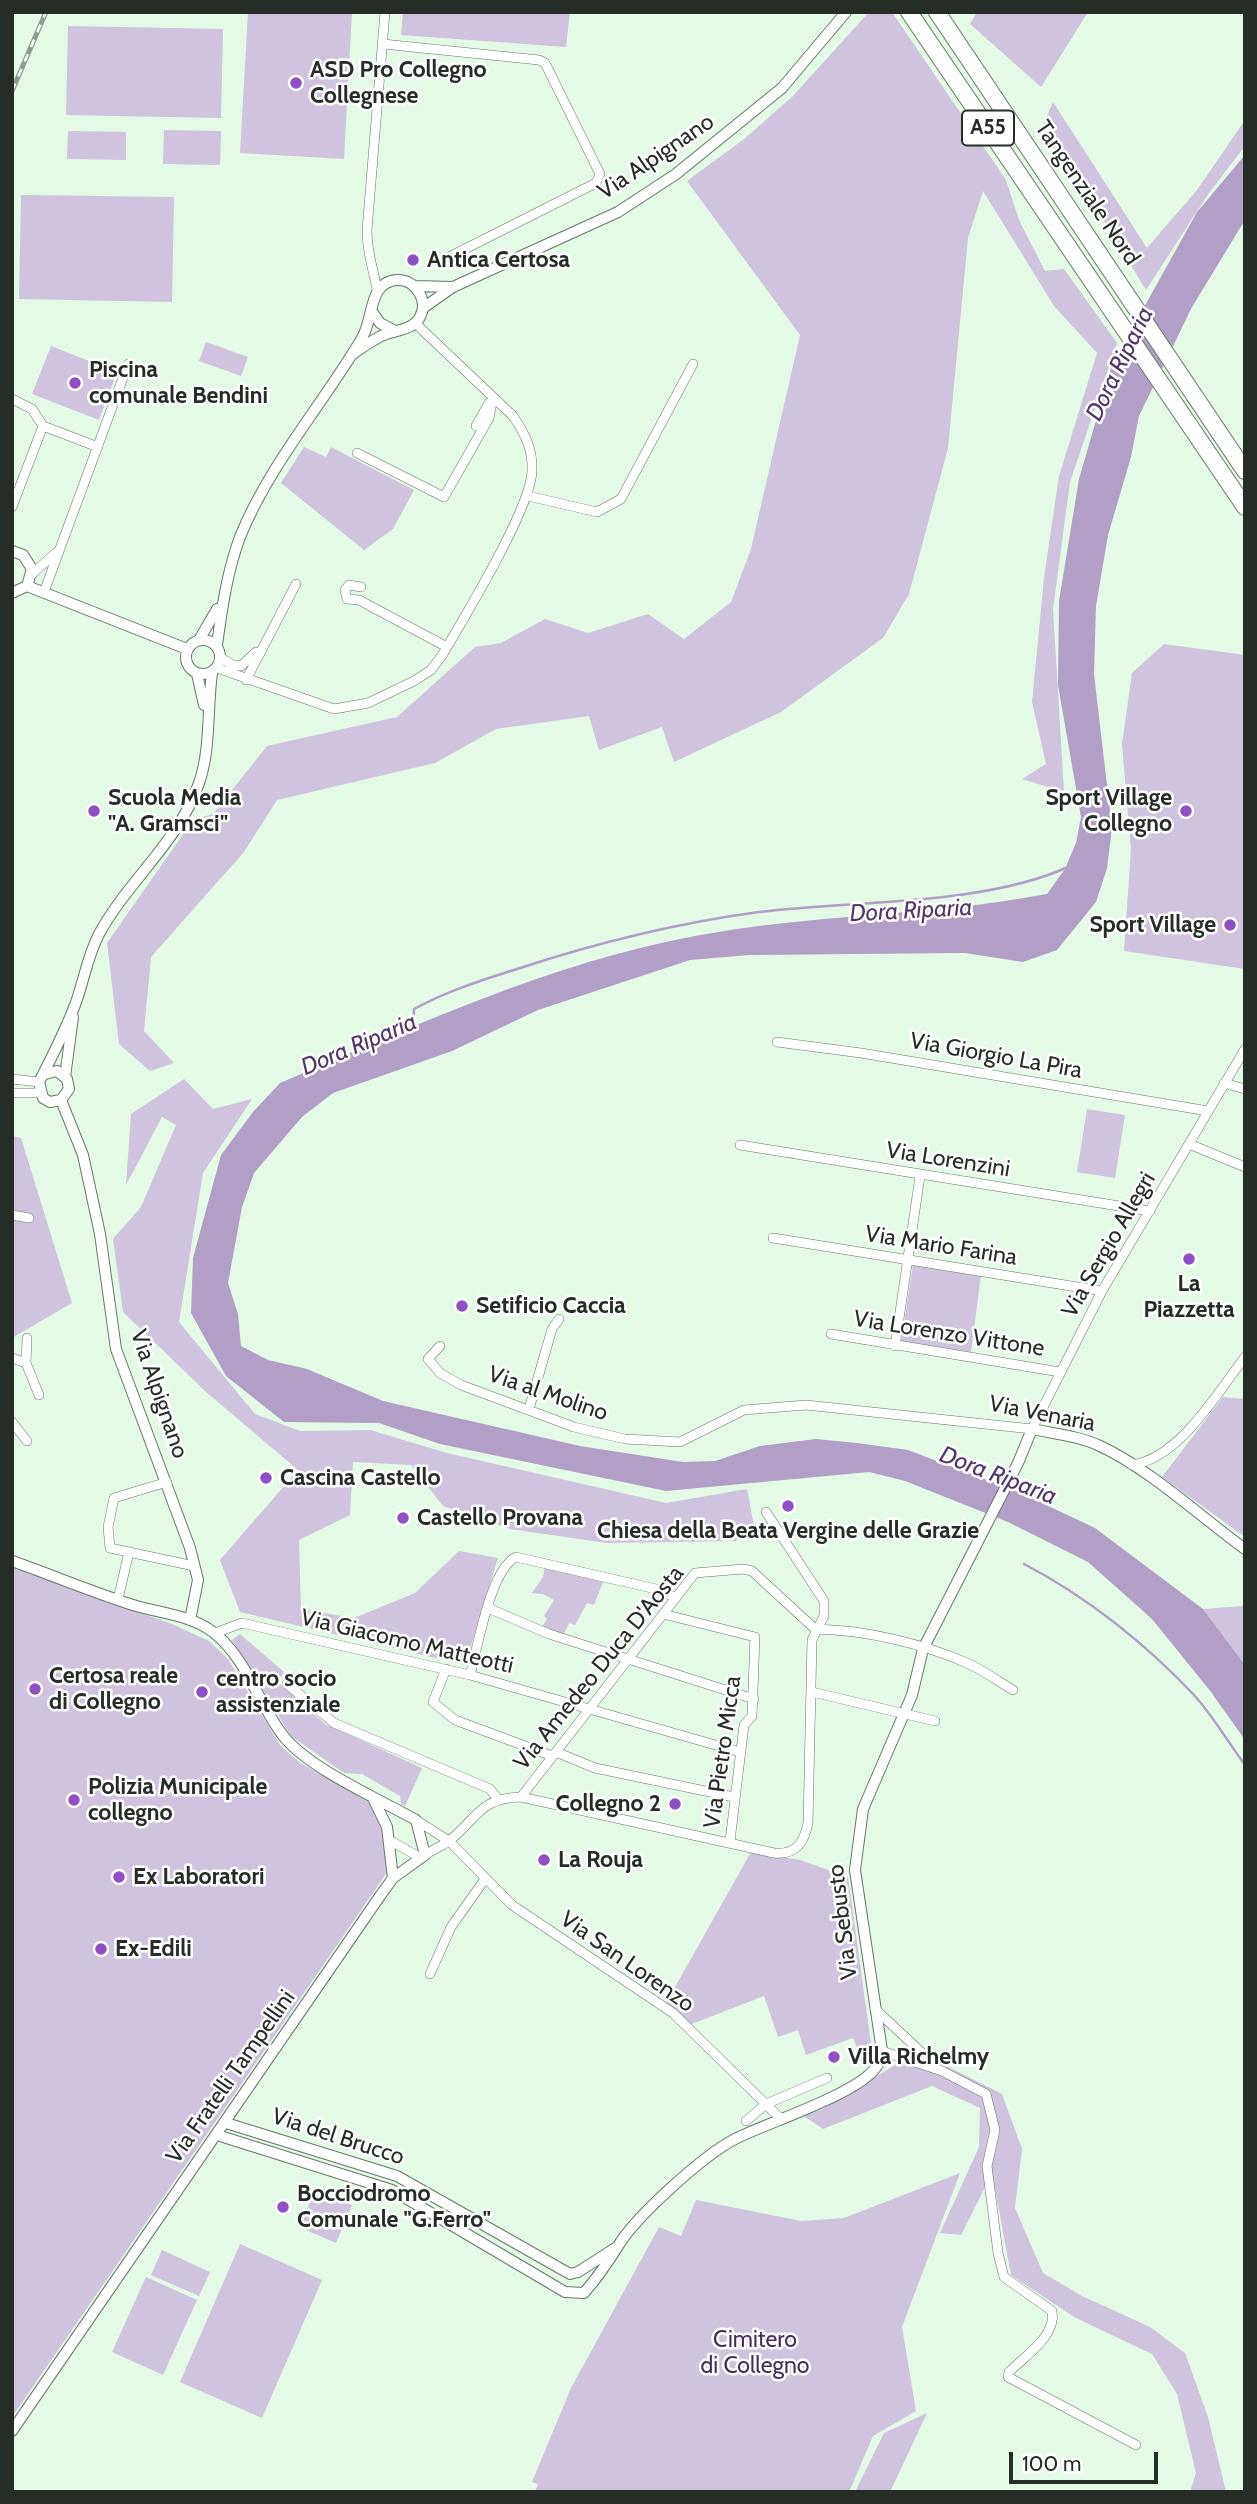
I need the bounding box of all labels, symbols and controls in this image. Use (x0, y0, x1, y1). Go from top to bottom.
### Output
place label: ASD Pro Collegno Collegnese (310, 56, 487, 110)
marker: ASD Pro Collegno Collegnese (288, 75, 304, 91)
street label: Via Alpignano (593, 108, 719, 206)
road number: A55 (962, 110, 1014, 146)
street label: Tangenziale Nord (1029, 116, 1145, 270)
place label: Antica Certosa (427, 246, 570, 274)
marker: Antica Certosa (405, 252, 421, 268)
water label: Dora Riparia (1080, 302, 1160, 426)
place label: Piscina comunale Bendini (89, 356, 268, 410)
marker: Piscina comunale Bendini (67, 375, 83, 391)
place label: Scuola Media "A. Gramsci" (108, 784, 241, 838)
place label: Sport Village Collegno (1045, 784, 1172, 838)
marker: Scuola Media "A. Gramsci" (86, 803, 102, 819)
marker: Sport Village Collegno (1178, 803, 1194, 819)
water label: Dora Riparia (849, 893, 973, 929)
place label: Sport Village (1089, 911, 1216, 939)
marker: Sport Village (1222, 917, 1238, 933)
water label: Dora Riparia (297, 1008, 421, 1082)
street label: Via Giorgio La Pira (908, 1027, 1084, 1085)
street label: Via Lorenzini (884, 1137, 1012, 1183)
street label: Via Sergio Allegri (1056, 1167, 1162, 1323)
street label: Via Mario Farina (863, 1220, 1019, 1272)
marker: La Piazzetta (1181, 1251, 1197, 1267)
place label: La Piazzetta (1143, 1270, 1235, 1324)
place label: Setificio Caccia (476, 1292, 626, 1320)
marker: Setificio Caccia (454, 1298, 470, 1314)
street label: Via Lorenzo Vittone (852, 1305, 1046, 1363)
street label: Via Alpignano (124, 1326, 194, 1462)
street label: Via al Molino (485, 1361, 611, 1427)
street label: Via Venaria (987, 1390, 1097, 1438)
water label: Dora Riparia (935, 1441, 1061, 1511)
place label: Cascina Castello (280, 1464, 441, 1492)
marker: Cascina Castello (258, 1470, 274, 1486)
marker: Chiesa della Beata Vergine delle Grazie (780, 1498, 796, 1514)
place label: Castello Provana (417, 1504, 583, 1532)
marker: Castello Provana (395, 1510, 411, 1526)
place label: Chiesa della Beata Vergine delle Grazie (597, 1517, 979, 1545)
street label: Via Amedeo Duca D'Aosta (508, 1560, 690, 1776)
street label: Via Giacomo Matteotti (298, 1604, 516, 1680)
place label: Certosa reale di Collegno (49, 1662, 178, 1716)
place label: centro socio assistenziale (216, 1665, 340, 1719)
street label: Via Pietro Micca (699, 1674, 747, 1830)
marker: Certosa reale di Collegno (27, 1681, 43, 1697)
marker: centro socio assistenziale (194, 1684, 210, 1700)
place label: Polizia Municipale collegno (88, 1773, 267, 1827)
place label: Collegno 2 (556, 1790, 661, 1818)
marker: Polizia Municipale collegno (66, 1792, 82, 1808)
marker: Collegno 2 (667, 1796, 683, 1812)
place label: La Rouja (558, 1846, 643, 1874)
marker: La Rouja (536, 1852, 552, 1868)
place label: Ex Laboratori (133, 1863, 265, 1891)
street label: Via Sebusto (822, 1863, 864, 1981)
marker: Ex Laboratori (111, 1869, 127, 1885)
street label: Via San Lorenzo (555, 1906, 699, 2018)
place label: Ex-Edili (115, 1935, 192, 1963)
marker: Ex-Edili (93, 1941, 109, 1957)
street label: Via Fratelli Tampellini (161, 1985, 301, 2169)
place label: Villa Richelmy (848, 2043, 989, 2071)
marker: Villa Richelmy (826, 2049, 842, 2065)
street label: Via del Brucco (268, 2103, 408, 2171)
place label: Bocciodromo Comunale "G.Ferro" (297, 2180, 491, 2234)
marker: Bocciodromo Comunale "G.Ferro" (275, 2199, 291, 2215)
park label: Cimitero di Collegno (701, 2326, 809, 2380)
scale bar (1012, 2438, 1161, 2482)
text: 100 m (1022, 2451, 1081, 2476)

